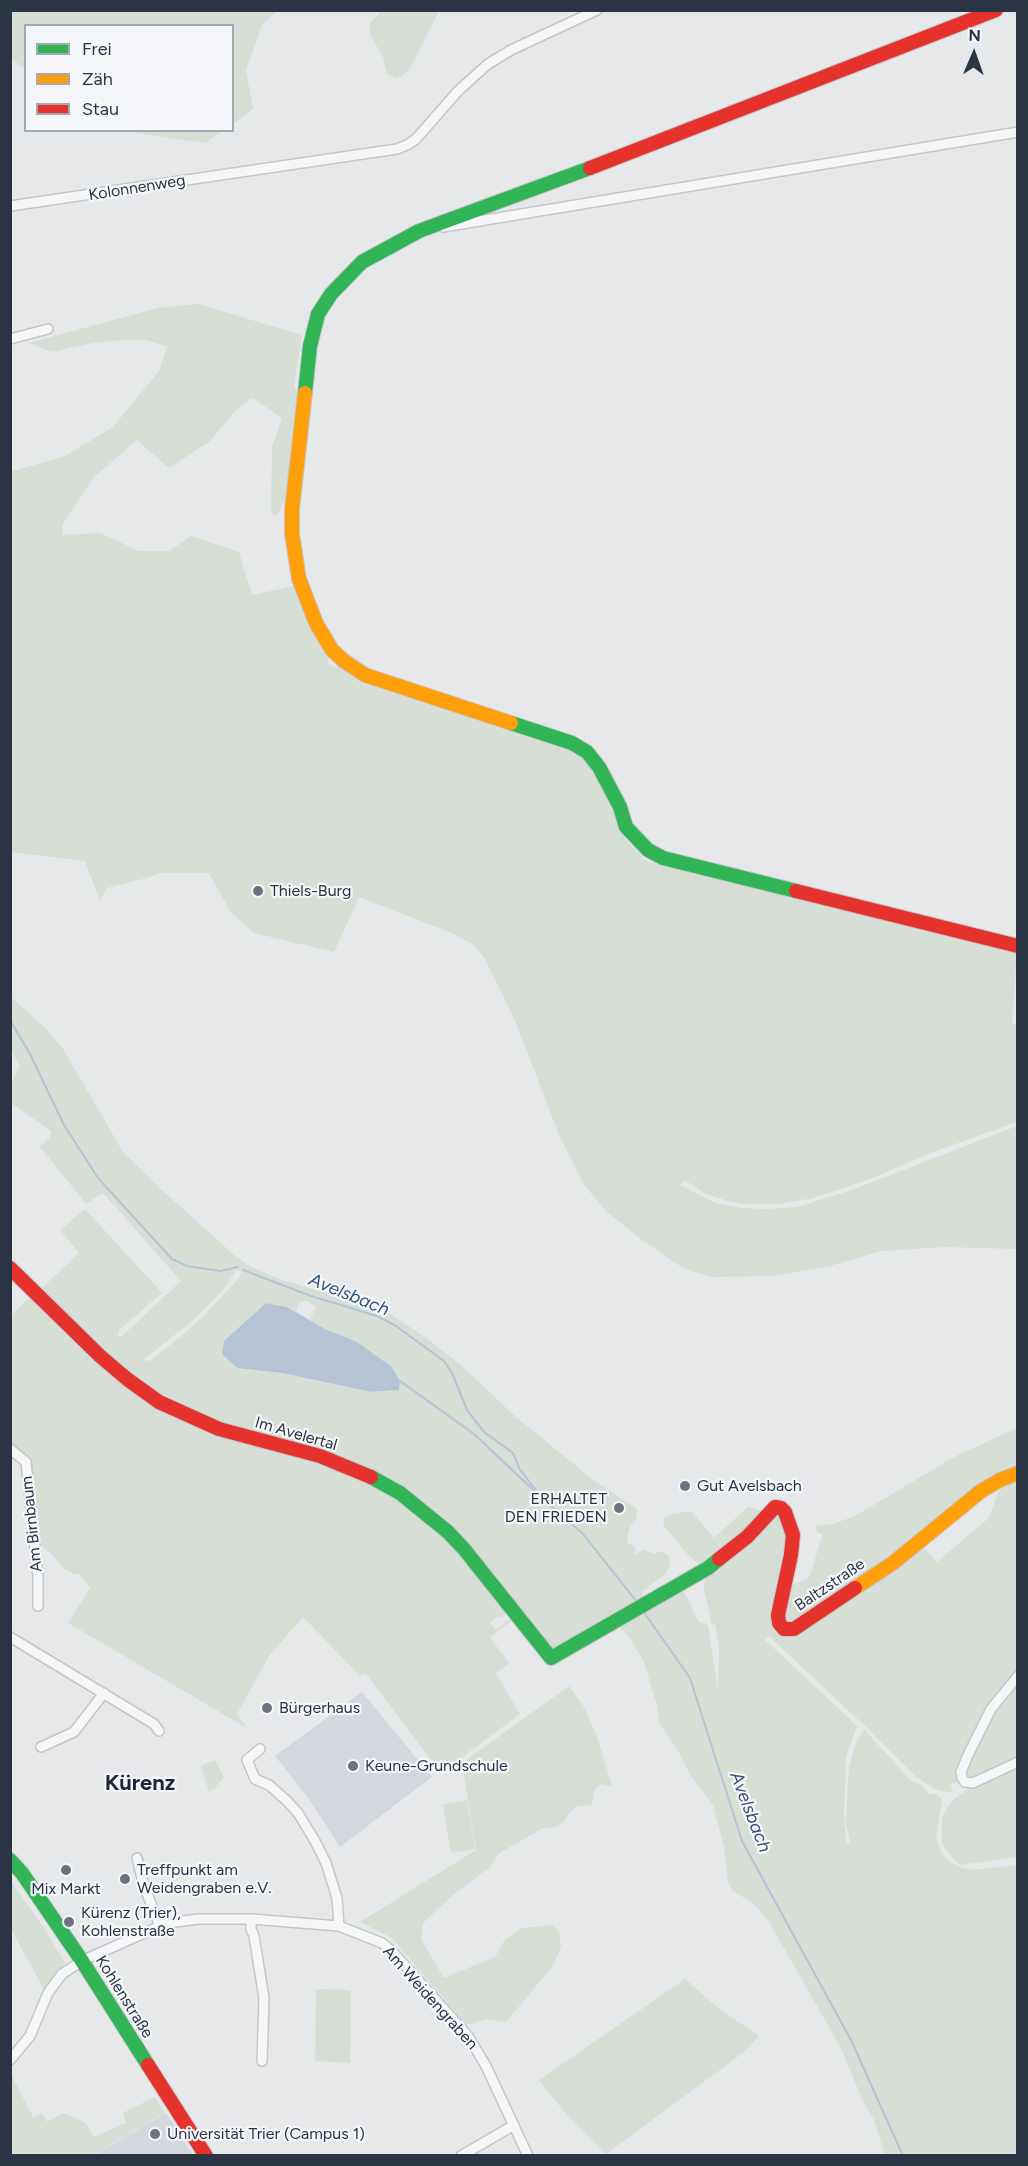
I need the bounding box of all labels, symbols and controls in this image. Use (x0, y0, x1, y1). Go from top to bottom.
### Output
legend (24, 24, 234, 132)
north arrow (944, 24, 1004, 84)
text: N (968, 26, 981, 45)
text: Frei (82, 38, 112, 60)
text: Zäh (82, 68, 113, 90)
text: Stau (82, 98, 119, 120)
street label: Kolonnenweg (87, 171, 187, 205)
place label: Thiels-Burg (270, 881, 351, 901)
marker: Thiels-Burg (251, 884, 265, 898)
water label: Avelsbach (306, 1269, 392, 1321)
street label: Im Avelertal (253, 1413, 339, 1455)
street label: Am Birnbaum (17, 1475, 47, 1573)
place label: Gut Avelsbach (697, 1476, 802, 1496)
marker: Gut Avelsbach (678, 1479, 692, 1493)
place label: ERHALTET DEN FRIEDEN (505, 1489, 607, 1527)
marker: ERHALTET DEN FRIEDEN (612, 1501, 626, 1515)
street label: Baltzstraße (791, 1555, 869, 1615)
place label: Bürgerhaus (279, 1698, 360, 1718)
marker: Bürgerhaus (260, 1701, 274, 1715)
place label: Keune-Grundschule (365, 1756, 508, 1776)
marker: Keune-Grundschule (346, 1759, 360, 1773)
water label: Avelsbach (725, 1769, 775, 1855)
district label: Kürenz (105, 1771, 175, 1797)
place label: Treffpunkt am Weidengraben e.V. (137, 1860, 272, 1898)
marker: Mix Markt (59, 1863, 73, 1877)
marker: Treffpunkt am Weidengraben e.V. (118, 1872, 132, 1886)
place label: Mix Markt (31, 1879, 101, 1899)
place label: Kürenz (Trier), Kohlenstraße (81, 1903, 181, 1941)
marker: Kürenz (Trier), Kohlenstraße (62, 1915, 76, 1929)
street label: Am Weidengraben (379, 1942, 481, 2054)
street label: Kohlenstraße (91, 1952, 157, 2042)
place label: Universität Trier (Campus 1) (167, 2124, 365, 2144)
marker: Universität Trier (Campus 1) (148, 2127, 162, 2141)

